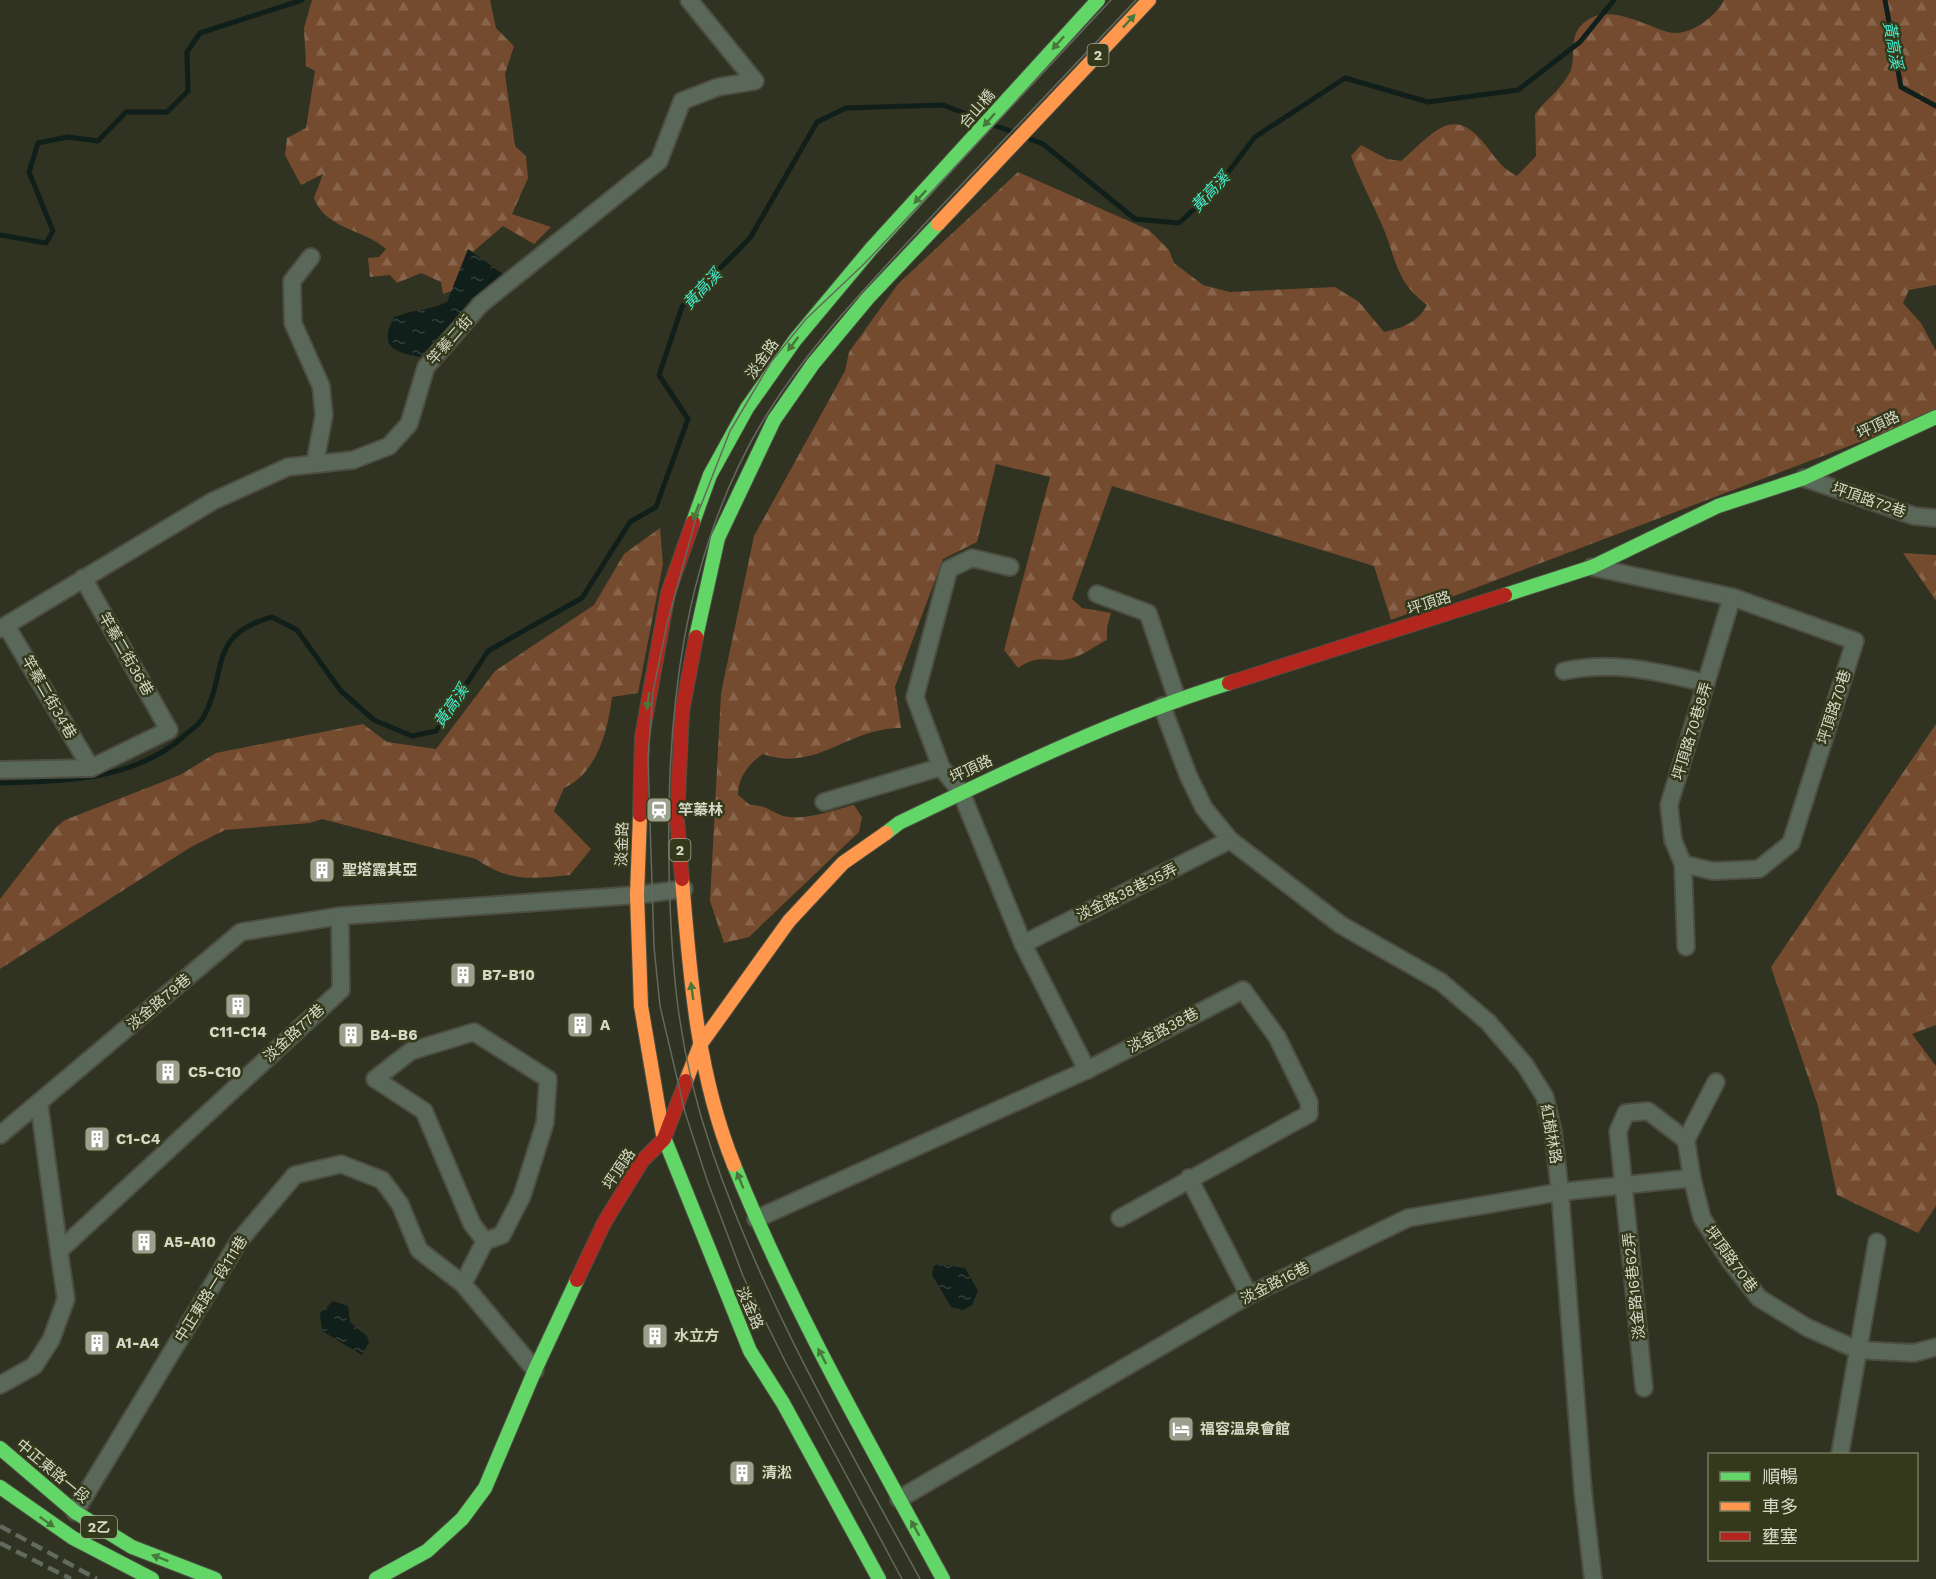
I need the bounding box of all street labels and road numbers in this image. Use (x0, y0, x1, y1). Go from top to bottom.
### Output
road number: 2 (1088, 44, 1108, 66)
street label: 合山橋 (955, 86, 999, 132)
street label: 竿蓁二街 (424, 311, 476, 369)
street label: 淡金路 (742, 335, 782, 383)
street label: 坪頂路 (1854, 407, 1902, 443)
street label: 坪頂路72巷 (1830, 479, 1908, 521)
street label: 坪頂路 (1405, 587, 1453, 619)
street label: 竿蓁二街36巷 (95, 609, 157, 699)
street label: 竿蓁二街34巷 (18, 652, 80, 742)
street label: 坪頂路70巷 (1813, 667, 1855, 747)
street label: 坪頂路70巷8弄 (1669, 680, 1715, 782)
street label: 坪頂路 (947, 751, 995, 787)
street label: 淡金路 (612, 821, 632, 867)
road number: 2 (670, 839, 690, 861)
street label: 淡金路38巷35弄 (1073, 860, 1181, 924)
street label: 淡金路79巷 (123, 970, 195, 1034)
street label: 淡金路77巷 (260, 1000, 328, 1066)
street label: 淡金路38巷 (1124, 1004, 1202, 1056)
street label: 紅樹林路 (1537, 1103, 1565, 1165)
street label: 坪頂路 (599, 1145, 639, 1193)
street label: 坪頂路70巷 (1701, 1222, 1761, 1296)
street label: 淡金路16巷62弄 (1619, 1231, 1649, 1341)
street label: 中正東路一段111巷 (171, 1232, 251, 1346)
street label: 淡金路16巷 (1238, 1258, 1312, 1308)
street label: 淡金路 (733, 1284, 767, 1332)
street label: 中正東路一段 (13, 1435, 93, 1507)
road number: 2乙 (81, 1516, 117, 1538)

